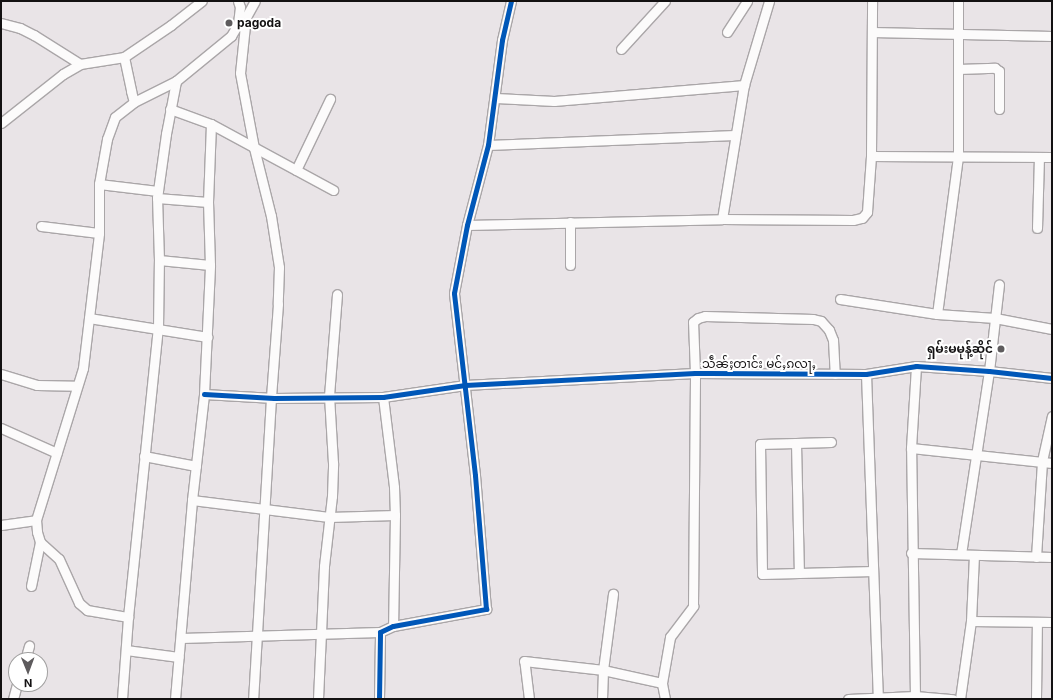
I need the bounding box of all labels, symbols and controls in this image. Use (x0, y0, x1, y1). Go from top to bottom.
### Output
place label: pagoda (237, 16, 281, 30)
marker: pagoda (224, 18, 234, 28)
place label: ရှမ်းမမုန့်ဆိုင် (927, 342, 993, 356)
marker: ရှမ်းမမုန့်ဆိုင် (996, 344, 1006, 354)
street label: သဵၼ်ႈတၢင်း မင်ႇၵလႃႇ (702, 357, 816, 371)
north arrow (8, 652, 48, 692)
text: N (24, 676, 33, 690)

